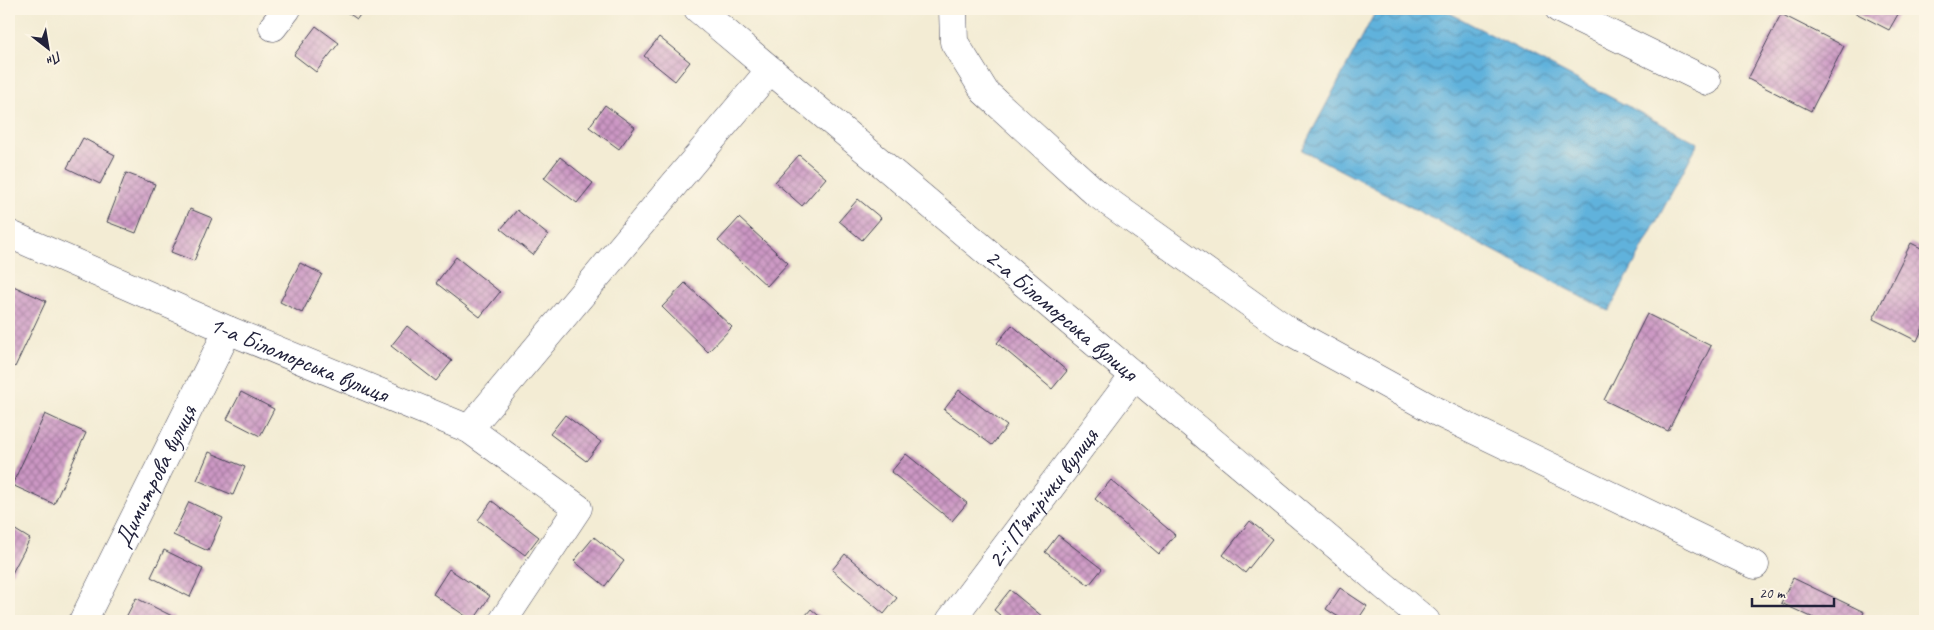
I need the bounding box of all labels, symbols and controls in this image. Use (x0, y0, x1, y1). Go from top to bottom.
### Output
north arrow (22, 22, 72, 72)
text: Пн (43, 48, 65, 70)
street label: 2-а Біломорська вулиця (979, 242, 1145, 388)
street label: 1-а Біломорська вулиця (205, 309, 394, 410)
street label: Димитрова вулиця (107, 399, 204, 552)
street label: 2-ї П’ятірічки вулиця (980, 421, 1105, 574)
scale bar (1752, 575, 1834, 607)
text: 20 m (1759, 584, 1786, 603)

